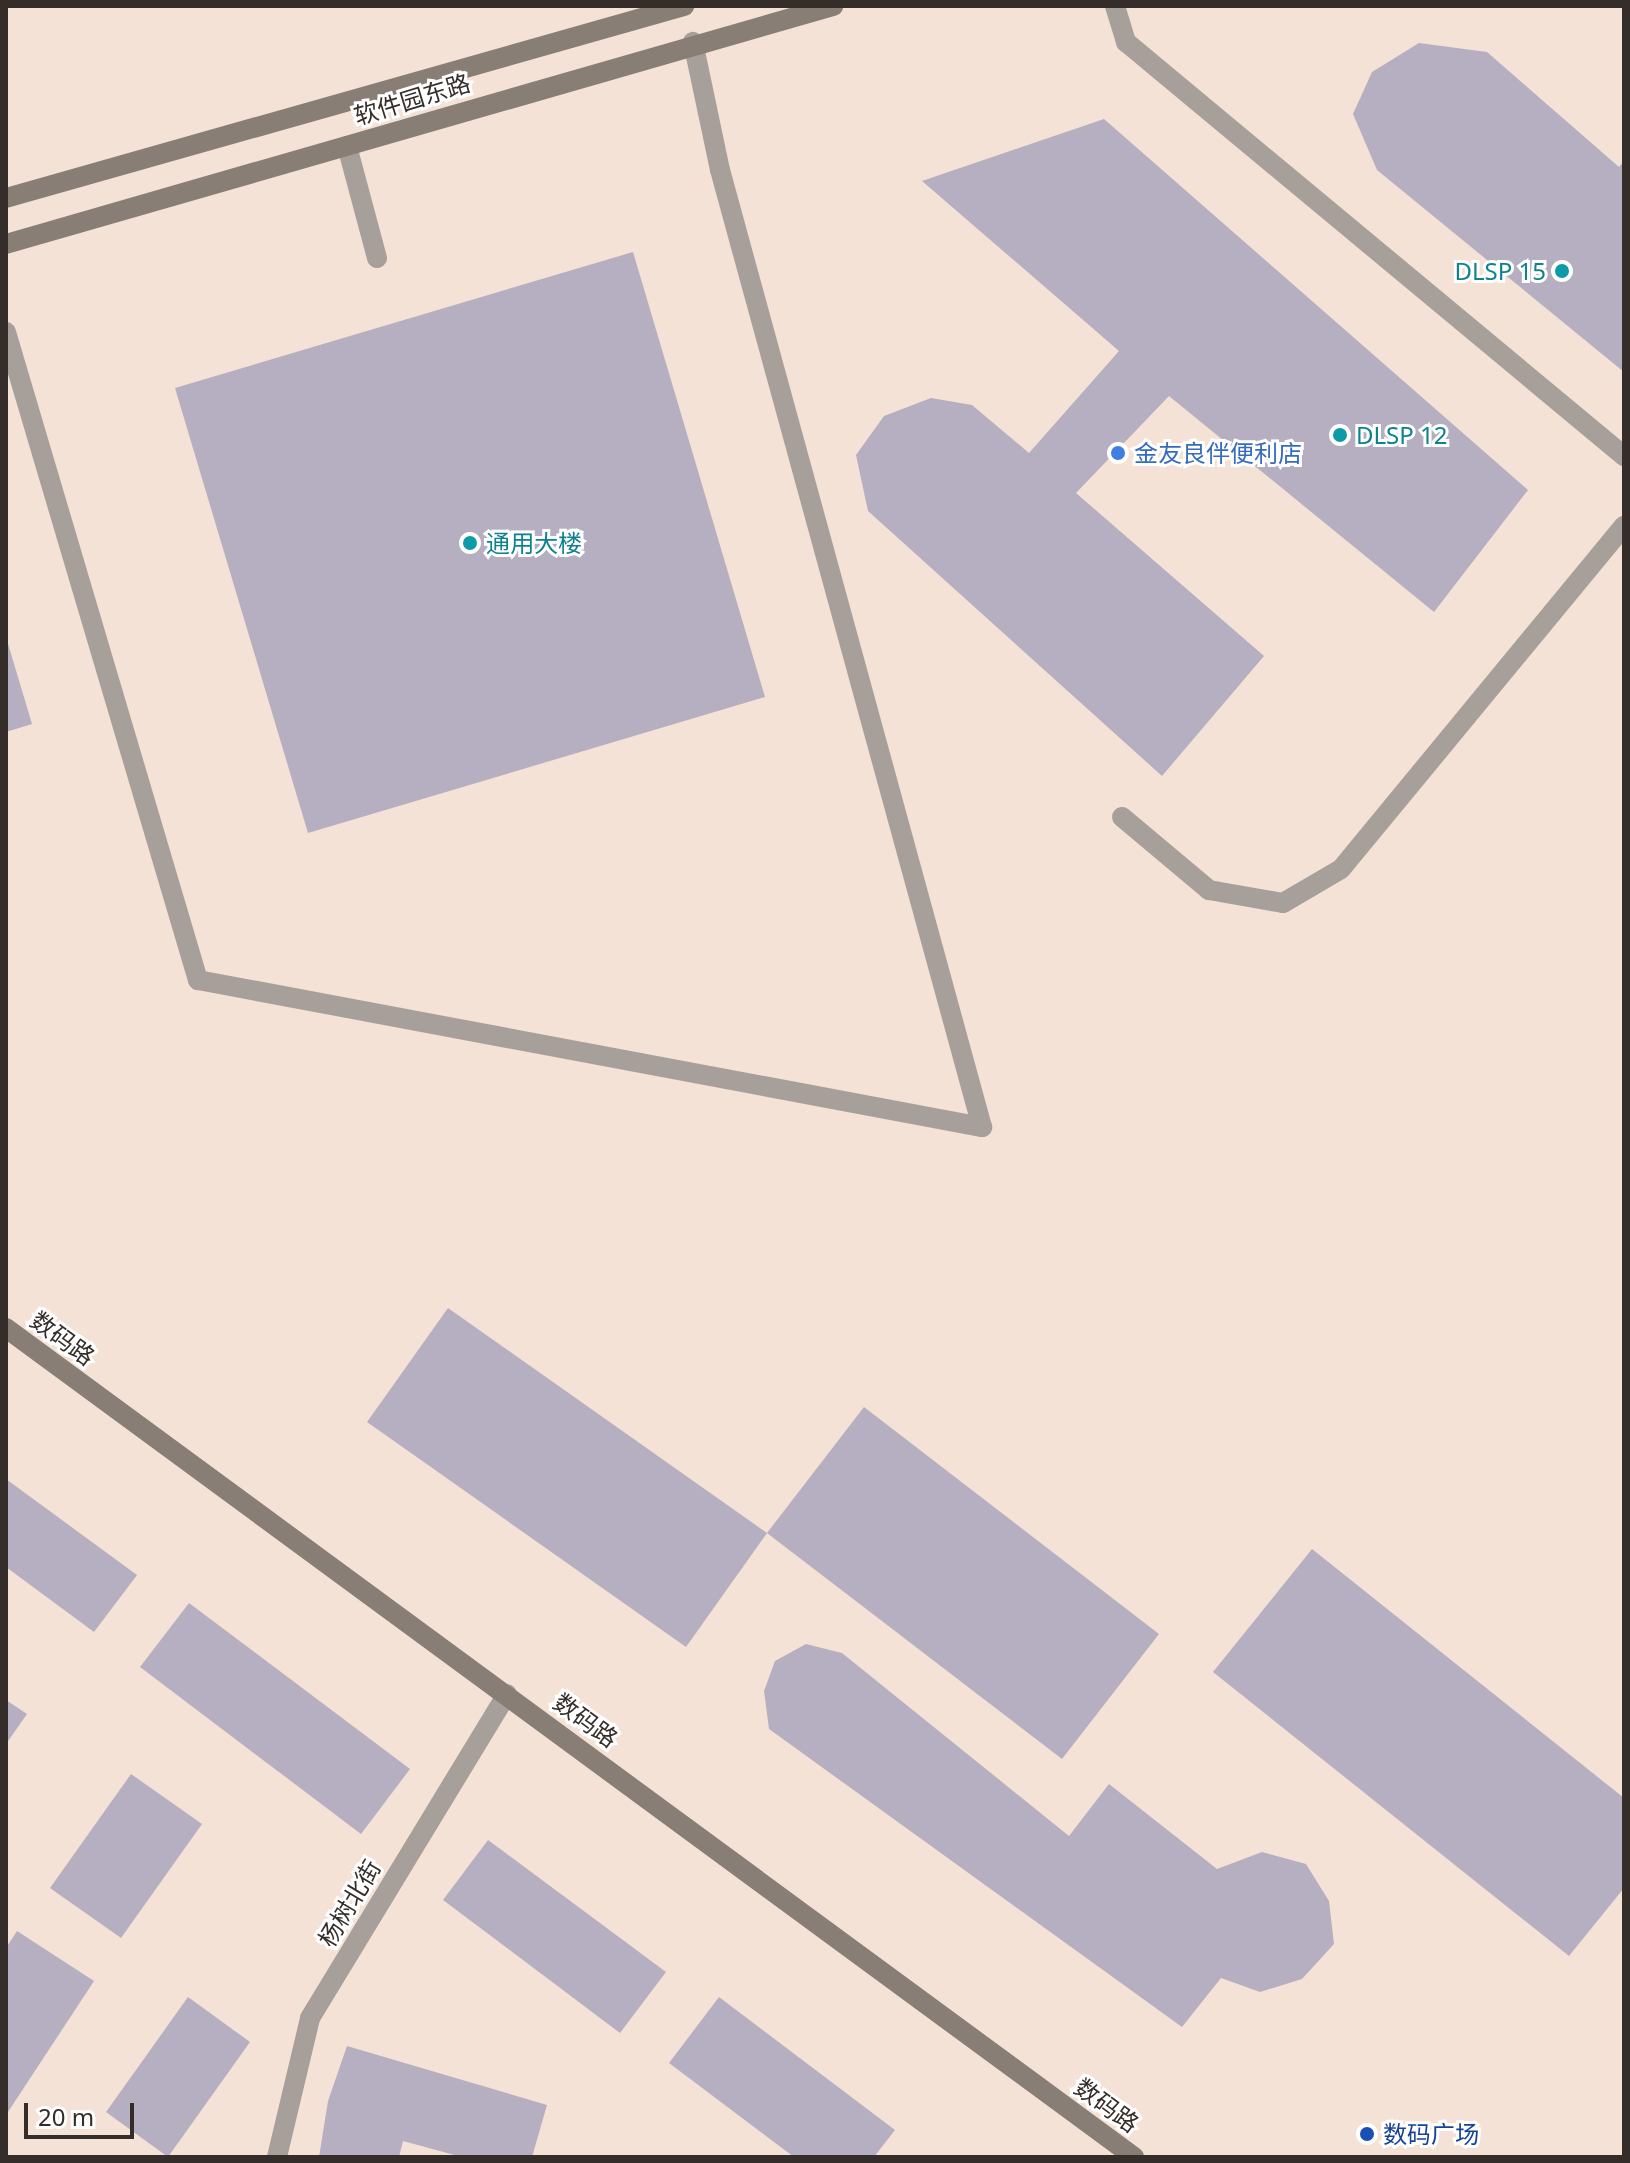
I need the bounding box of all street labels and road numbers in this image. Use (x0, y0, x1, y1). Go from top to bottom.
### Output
street label: 软件园东路 (350, 68, 474, 130)
street label: 数码路 (25, 1305, 101, 1371)
street label: 数码路 (548, 1687, 624, 1753)
street label: 杨树北街 (312, 1854, 386, 1952)
street label: 数码路 (1069, 2072, 1145, 2138)

